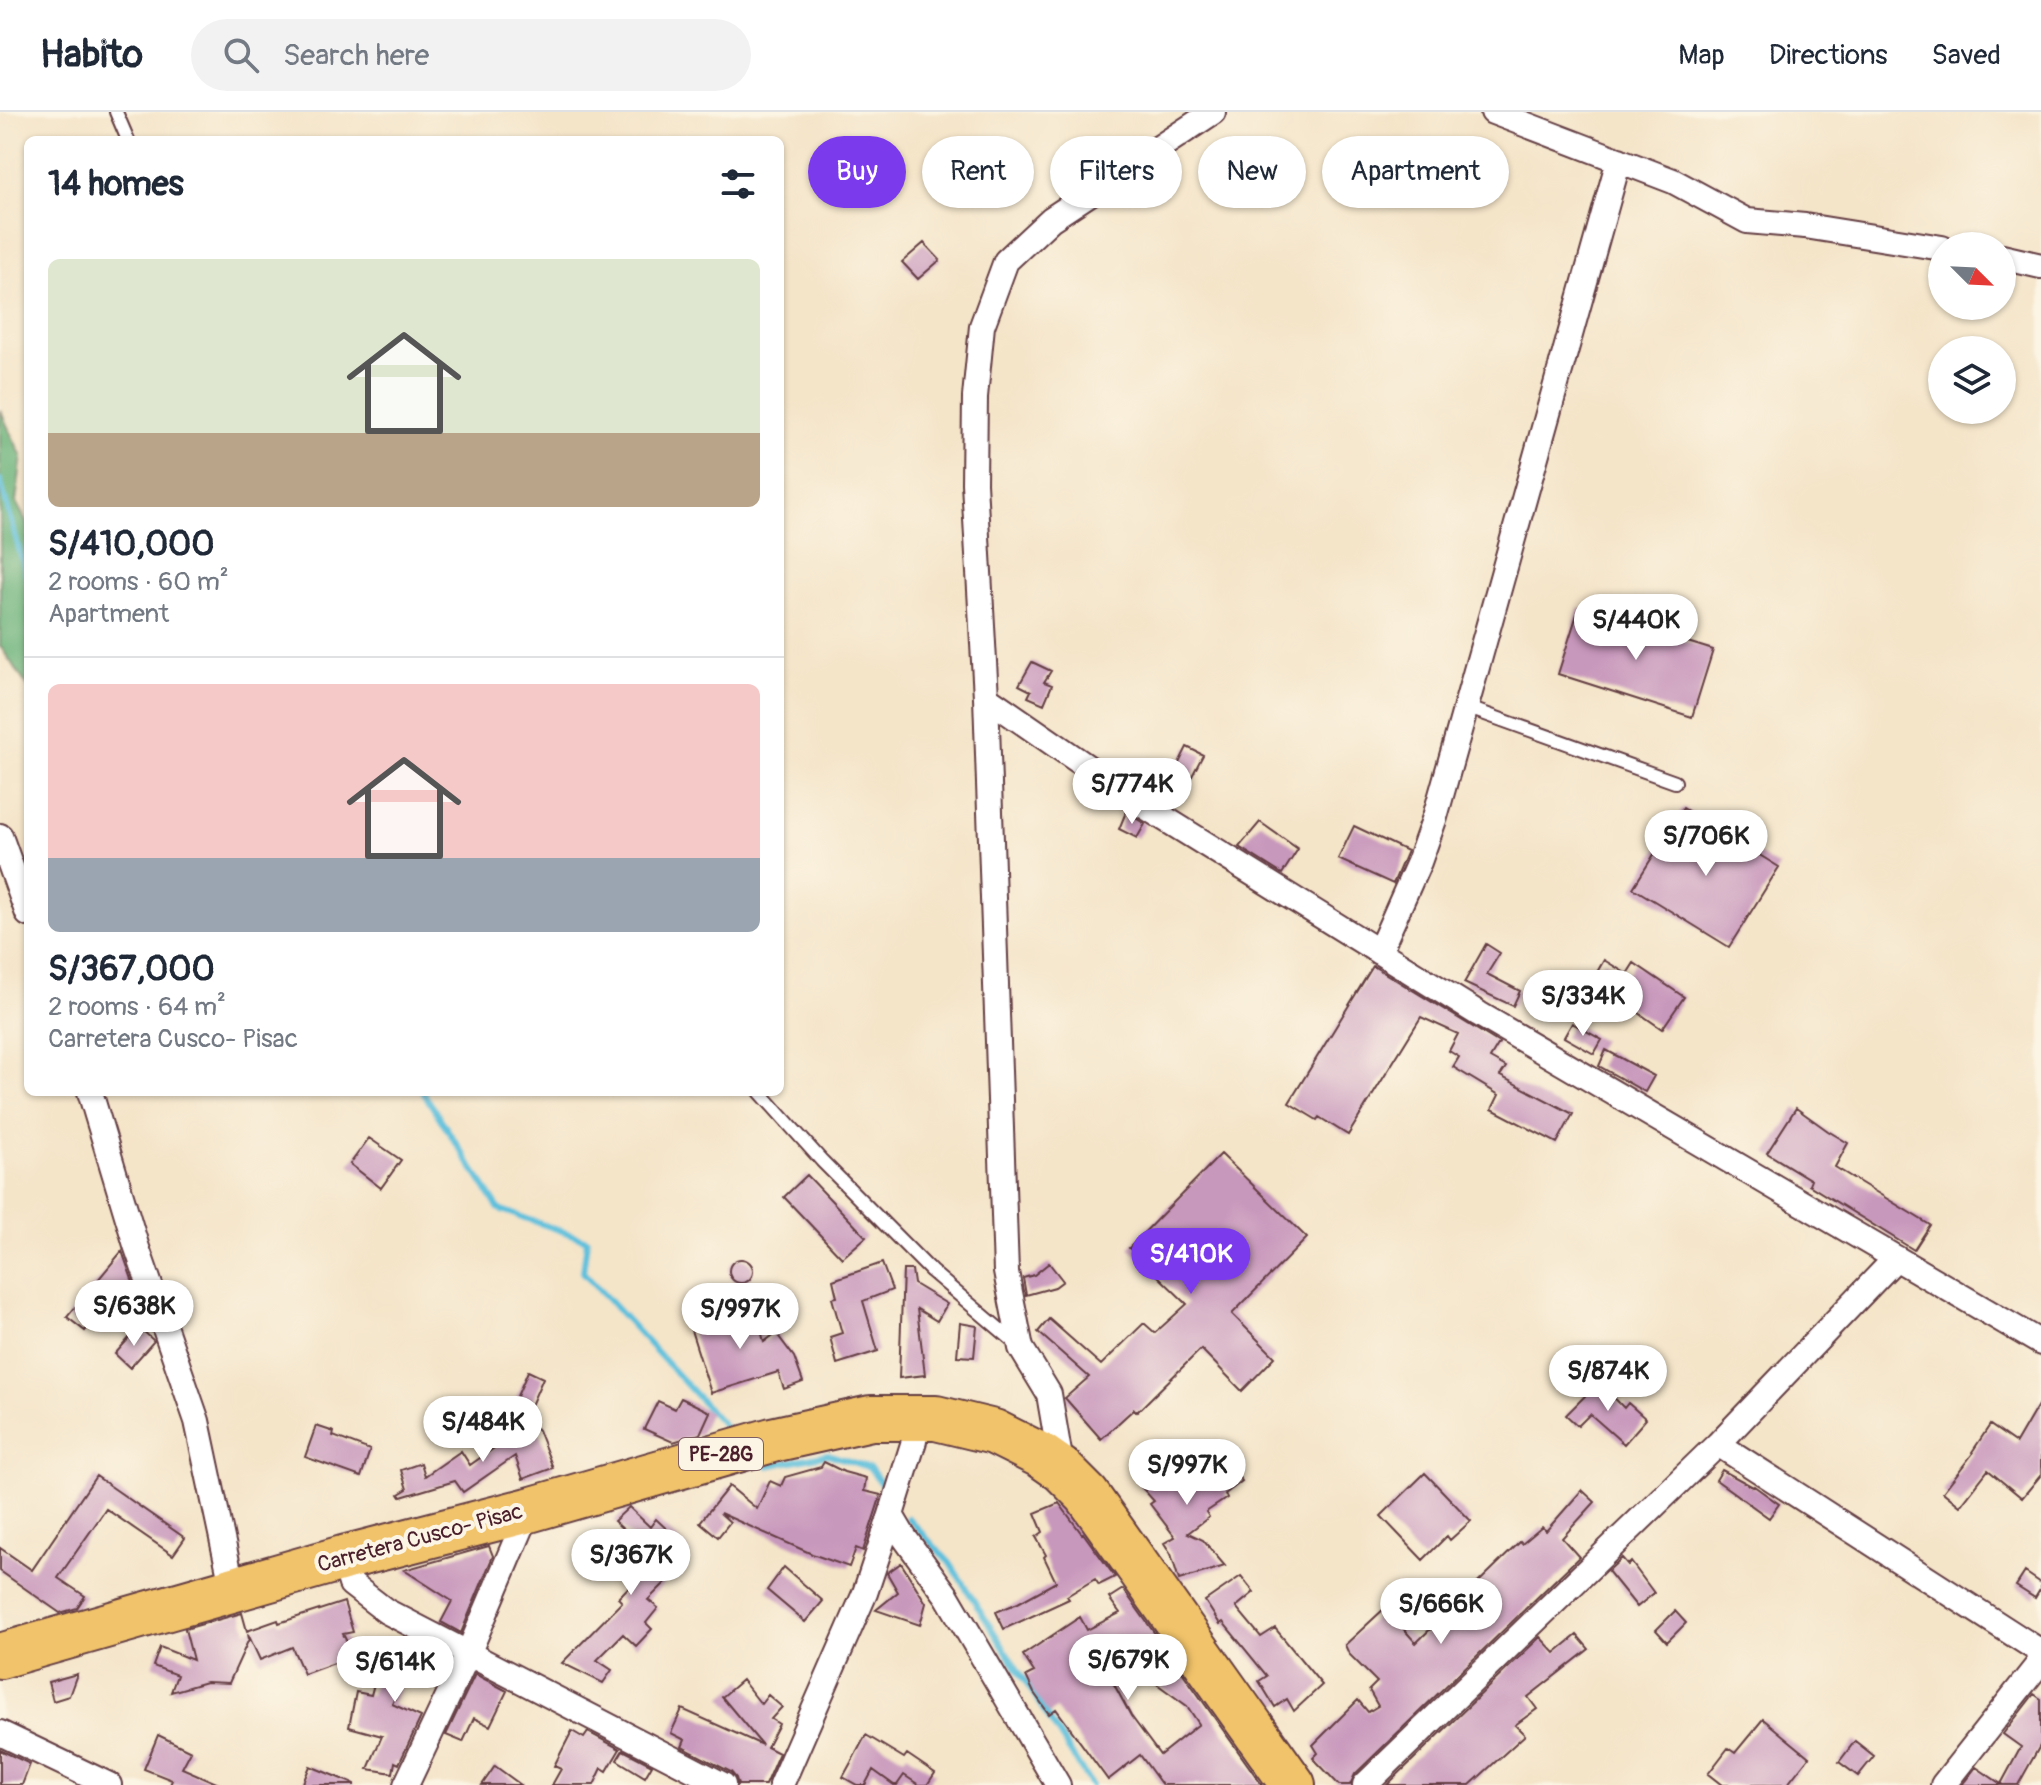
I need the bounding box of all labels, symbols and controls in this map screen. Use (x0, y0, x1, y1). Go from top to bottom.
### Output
search box (191, 19, 751, 91)
text: Habito (40, 31, 143, 79)
icon: search (219, 33, 263, 77)
text: Search here (283, 37, 429, 74)
text: Map (1678, 38, 1725, 73)
text: Directions (1769, 38, 1888, 73)
text: Saved (1932, 38, 2001, 73)
chip: Buy (808, 136, 906, 208)
chip: Rent (922, 136, 1034, 208)
chip: Filters (1050, 136, 1182, 208)
chip: New (1198, 136, 1306, 208)
chip: Apartment (1322, 136, 1509, 208)
icon: filters (716, 162, 760, 206)
text: 14 homes (48, 163, 184, 206)
north arrow (1928, 232, 2016, 320)
map controls (1928, 232, 2016, 424)
icon: home (332, 311, 476, 455)
button: layers (1928, 336, 2016, 424)
text: S/410,000 (48, 523, 215, 566)
text: 2 rooms · 60 m² (48, 566, 229, 598)
pin: S/440K (1571, 594, 1701, 662)
text: Apartment (48, 598, 169, 630)
text: S/440K (1592, 604, 1680, 636)
icon: home (332, 736, 476, 880)
pin: S/774K (1067, 758, 1197, 826)
text: S/774K (1091, 768, 1173, 800)
pin: S/706K (1641, 810, 1771, 878)
text: S/706K (1663, 820, 1749, 852)
text: S/367,000 (48, 948, 215, 991)
pin: S/334K (1518, 970, 1648, 1038)
text: S/334K (1541, 980, 1625, 1012)
text: 2 rooms · 64 m² (48, 991, 226, 1023)
text: Carretera Cusco- Pisac (48, 1023, 298, 1055)
pin: S/410K (1126, 1228, 1256, 1296)
text: S/410K (1149, 1238, 1233, 1270)
pin: S/638K (69, 1280, 199, 1348)
pin: S/997K (675, 1283, 805, 1351)
text: S/638K (93, 1290, 175, 1322)
text: S/997K (700, 1293, 780, 1325)
pin: S/874K (1543, 1345, 1673, 1413)
text: S/874K (1567, 1355, 1649, 1387)
pin: S/484K (418, 1396, 548, 1464)
text: S/484K (441, 1406, 525, 1438)
road number: PE-28G (679, 1438, 763, 1470)
pin: S/997K (1122, 1439, 1252, 1507)
text: S/997K (1147, 1449, 1227, 1481)
street label: Carretera Cusco- Pisac (314, 1497, 526, 1579)
pin: S/367K (566, 1529, 696, 1597)
text: S/367K (589, 1539, 673, 1571)
pin: S/666K (1376, 1578, 1506, 1646)
text: S/666K (1398, 1588, 1484, 1620)
pin: S/679K (1063, 1634, 1193, 1702)
pin: S/614K (330, 1636, 460, 1704)
text: S/679K (1087, 1644, 1169, 1676)
text: S/614K (355, 1646, 435, 1678)

